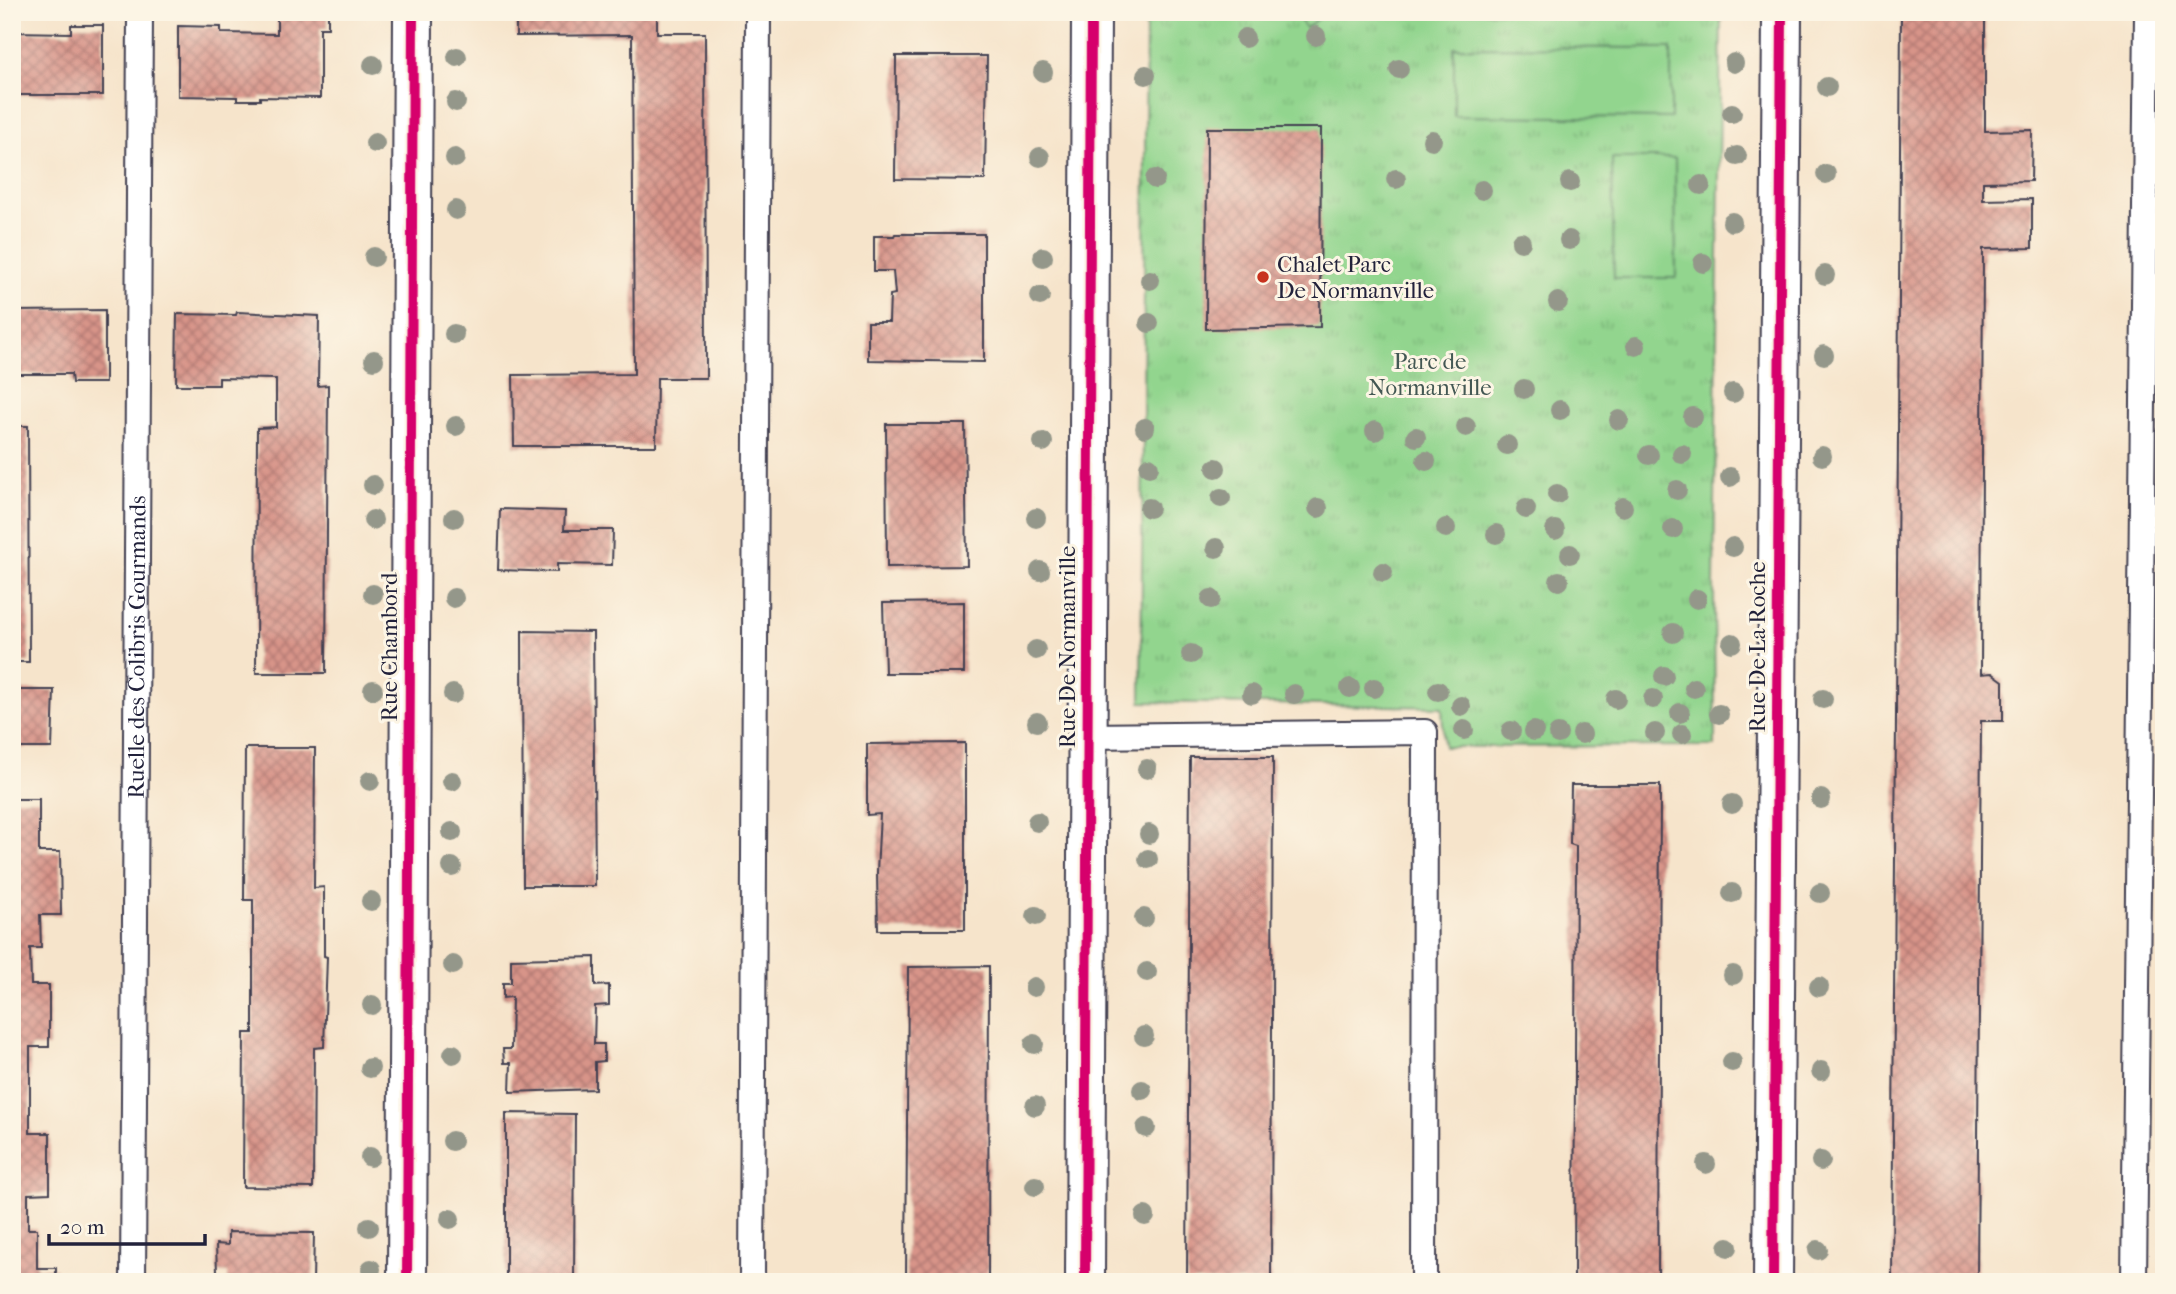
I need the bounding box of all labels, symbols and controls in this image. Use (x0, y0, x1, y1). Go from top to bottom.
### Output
place label: Chalet Parc De Normanville (1277, 251, 1434, 304)
marker: Chalet Parc De Normanville (1255, 269, 1271, 285)
park label: Parc de Normanville (1368, 348, 1492, 401)
street label: Ruelle des Colibris Gourmands (122, 495, 151, 799)
street label: Rue De Normanville (1054, 546, 1081, 748)
street label: Rue De La Roche (1744, 561, 1771, 733)
street label: Rue Chambord (376, 572, 403, 722)
scale bar (49, 1203, 205, 1247)
text: 20 m (60, 1215, 105, 1239)

